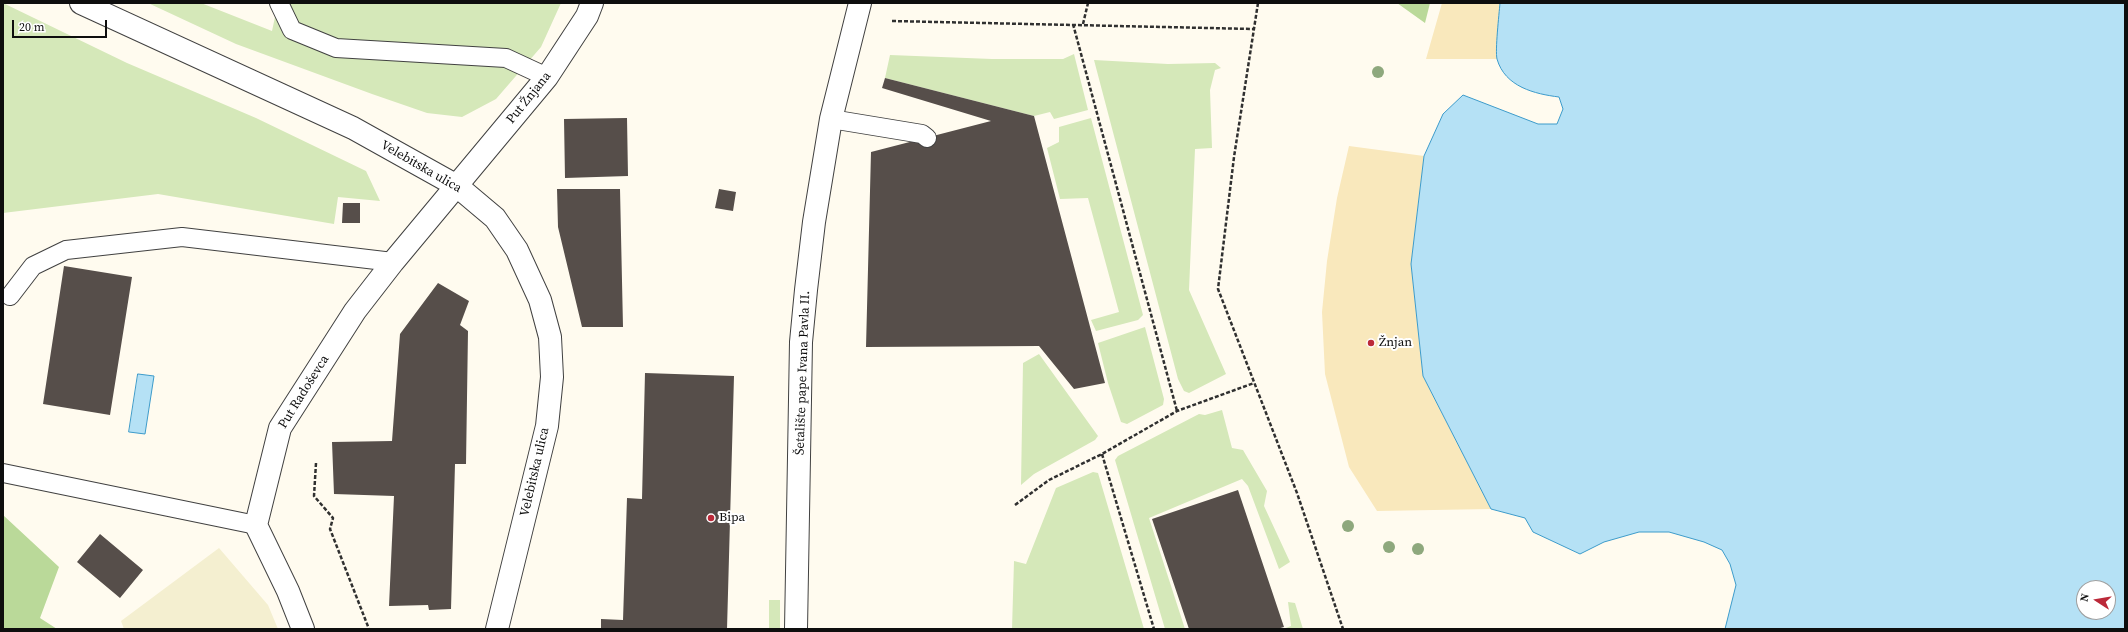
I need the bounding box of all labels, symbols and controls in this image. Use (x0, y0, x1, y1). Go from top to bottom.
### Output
scale bar (14, 12, 109, 38)
text: 20 m (19, 19, 45, 35)
street label: Put Žnjana (503, 69, 555, 127)
street label: Velebitska ulica (378, 138, 464, 196)
street label: Šetalište pape Ivana Pavla II. (792, 290, 814, 456)
place label: Žnjan (1379, 335, 1412, 351)
marker: Žnjan (1366, 338, 1376, 348)
street label: Put Radoševca (275, 352, 333, 432)
street label: Velebitska ulica (517, 426, 553, 518)
place label: Bipa (719, 510, 745, 526)
marker: Bipa (706, 513, 716, 523)
north arrow (2076, 580, 2116, 620)
text: N (2077, 592, 2093, 603)

